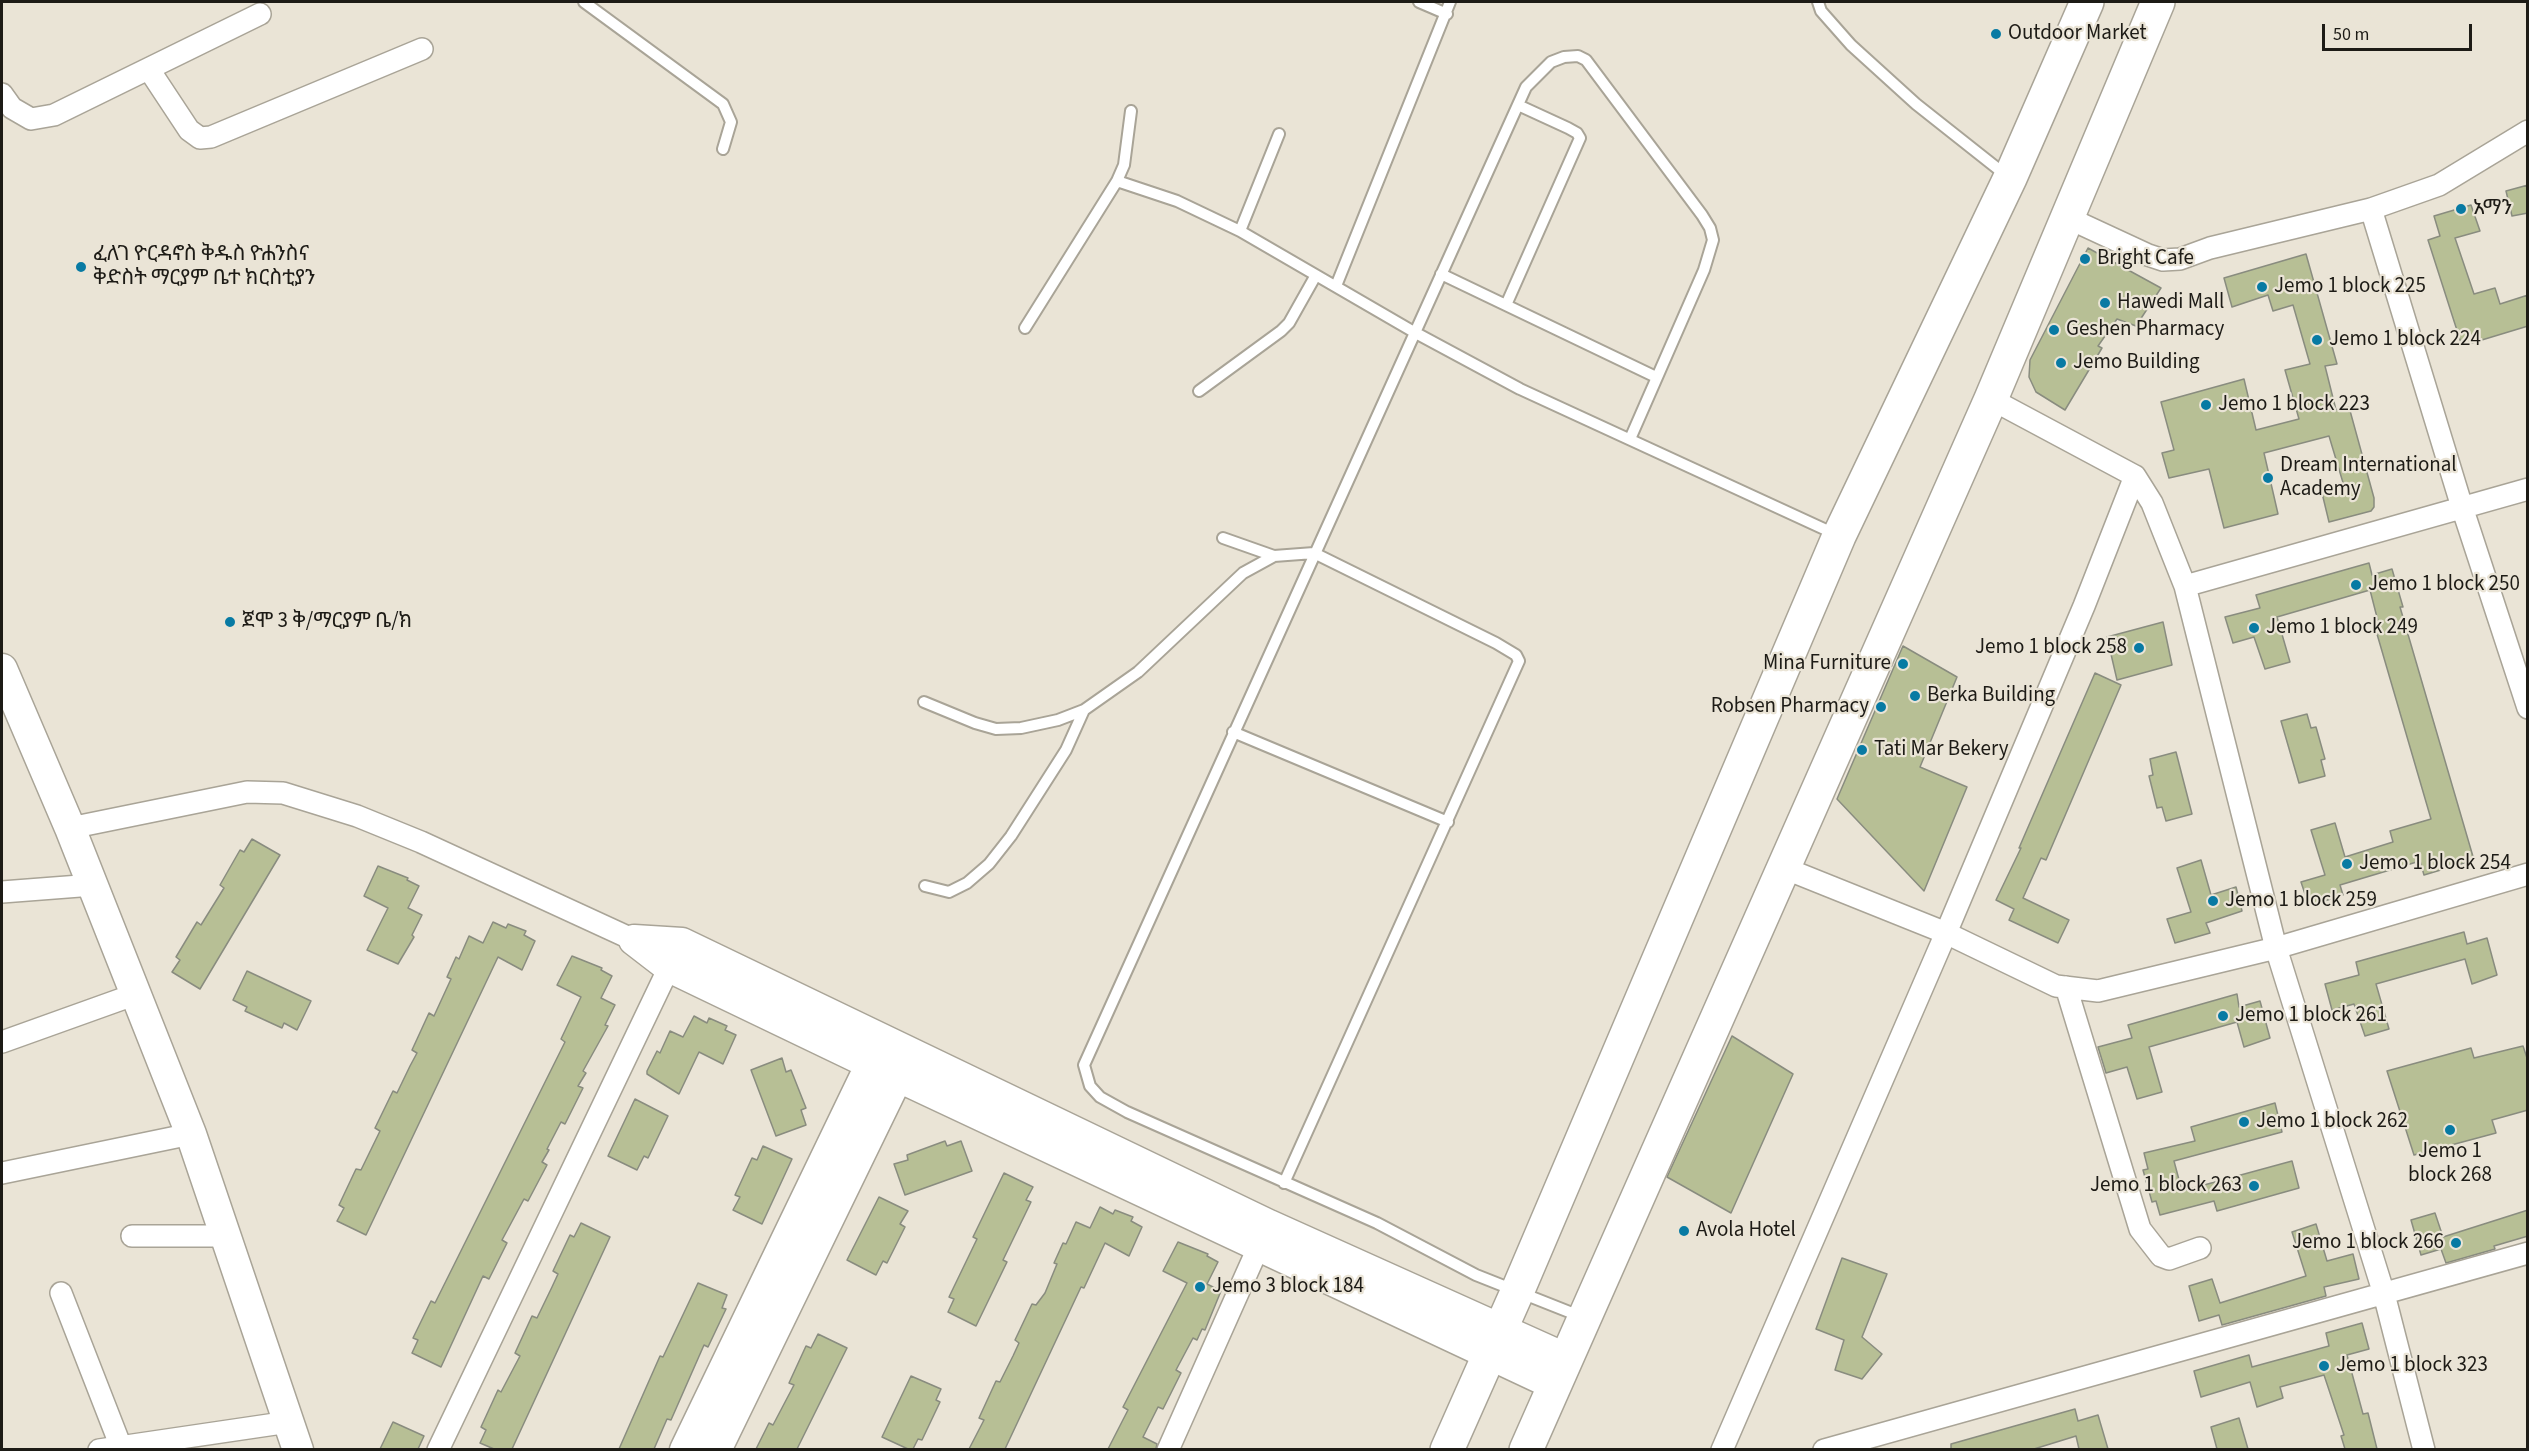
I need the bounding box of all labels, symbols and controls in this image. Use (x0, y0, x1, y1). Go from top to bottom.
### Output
scale bar (2325, 12, 2475, 50)
place label: Outdoor Market (2008, 21, 2147, 47)
text: 50 m (2333, 22, 2369, 47)
marker: Outdoor Market (1989, 27, 2003, 41)
place label: አማን (2473, 196, 2512, 222)
marker: አማን (2454, 202, 2468, 216)
place label: ፈለገ ዮርዳኖስ ቅዱስ ዮሐንስና ቅድስት ማርያም ቤተ ክርስቲያን (93, 242, 315, 292)
place label: Bright Cafe (2097, 246, 2194, 272)
marker: Bright Cafe (2078, 252, 2092, 266)
marker: ፈለገ ዮርዳኖስ ቅዱስ ዮሐንስና ቅድስት ማርያም ቤተ ክርስቲያን (74, 260, 88, 274)
place label: Jemo 1 block 225 (2274, 274, 2426, 300)
marker: Jemo 1 block 225 (2255, 280, 2269, 294)
place label: Hawedi Mall (2117, 290, 2224, 316)
marker: Hawedi Mall (2098, 296, 2112, 310)
place label: Geshen Pharmacy (2066, 317, 2224, 343)
marker: Geshen Pharmacy (2047, 323, 2061, 337)
place label: Jemo 1 block 224 (2329, 327, 2481, 353)
marker: Jemo 1 block 224 (2310, 333, 2324, 347)
place label: Jemo Building (2073, 350, 2200, 376)
marker: Jemo Building (2054, 356, 2068, 370)
place label: Jemo 1 block 223 (2218, 392, 2370, 418)
marker: Jemo 1 block 223 (2199, 398, 2213, 412)
place label: Dream International Academy (2280, 453, 2457, 503)
marker: Dream International Academy (2261, 471, 2275, 485)
place label: Jemo 1 block 250 (2368, 572, 2520, 598)
marker: Jemo 1 block 250 (2349, 578, 2363, 592)
place label: ጀሞ 3 ቅ/ማርያም ቤ/ክ (242, 609, 412, 635)
marker: ጀሞ 3 ቅ/ማርያም ቤ/ክ (223, 615, 237, 629)
place label: Jemo 1 block 249 (2266, 615, 2418, 641)
marker: Jemo 1 block 249 (2247, 621, 2261, 635)
place label: Jemo 1 block 258 (1975, 635, 2127, 661)
marker: Jemo 1 block 258 (2132, 641, 2146, 655)
place label: Mina Furniture (1763, 651, 1891, 677)
marker: Mina Furniture (1896, 657, 1910, 671)
place label: Berka Building (1927, 683, 2055, 709)
marker: Berka Building (1908, 689, 1922, 703)
place label: Robsen Pharmacy (1711, 694, 1869, 720)
marker: Robsen Pharmacy (1874, 700, 1888, 714)
place label: Tati Mar Bekery (1874, 737, 2009, 763)
marker: Tati Mar Bekery (1855, 743, 1869, 757)
place label: Jemo 1 block 254 (2359, 851, 2511, 877)
marker: Jemo 1 block 254 (2340, 857, 2354, 871)
place label: Jemo 1 block 259 (2225, 888, 2377, 914)
marker: Jemo 1 block 259 (2206, 894, 2220, 908)
place label: Jemo 1 block 261 (2235, 1003, 2387, 1029)
marker: Jemo 1 block 261 (2216, 1009, 2230, 1023)
place label: Jemo 1 block 262 (2256, 1109, 2408, 1135)
marker: Jemo 1 block 262 (2237, 1115, 2251, 1129)
marker: Jemo 1 block 268 (2443, 1123, 2457, 1137)
place label: Jemo 1 block 268 (2408, 1139, 2492, 1189)
place label: Jemo 1 block 263 (2090, 1173, 2242, 1199)
marker: Jemo 1 block 263 (2247, 1179, 2261, 1193)
place label: Avola Hotel (1696, 1218, 1796, 1244)
marker: Avola Hotel (1677, 1224, 1691, 1238)
place label: Jemo 1 block 266 (2292, 1230, 2444, 1256)
marker: Jemo 1 block 266 (2449, 1236, 2463, 1250)
place label: Jemo 3 block 184 (1212, 1274, 1364, 1300)
marker: Jemo 3 block 184 (1193, 1280, 1207, 1294)
place label: Jemo 1 block 323 (2336, 1353, 2488, 1379)
marker: Jemo 1 block 323 (2317, 1359, 2331, 1373)

